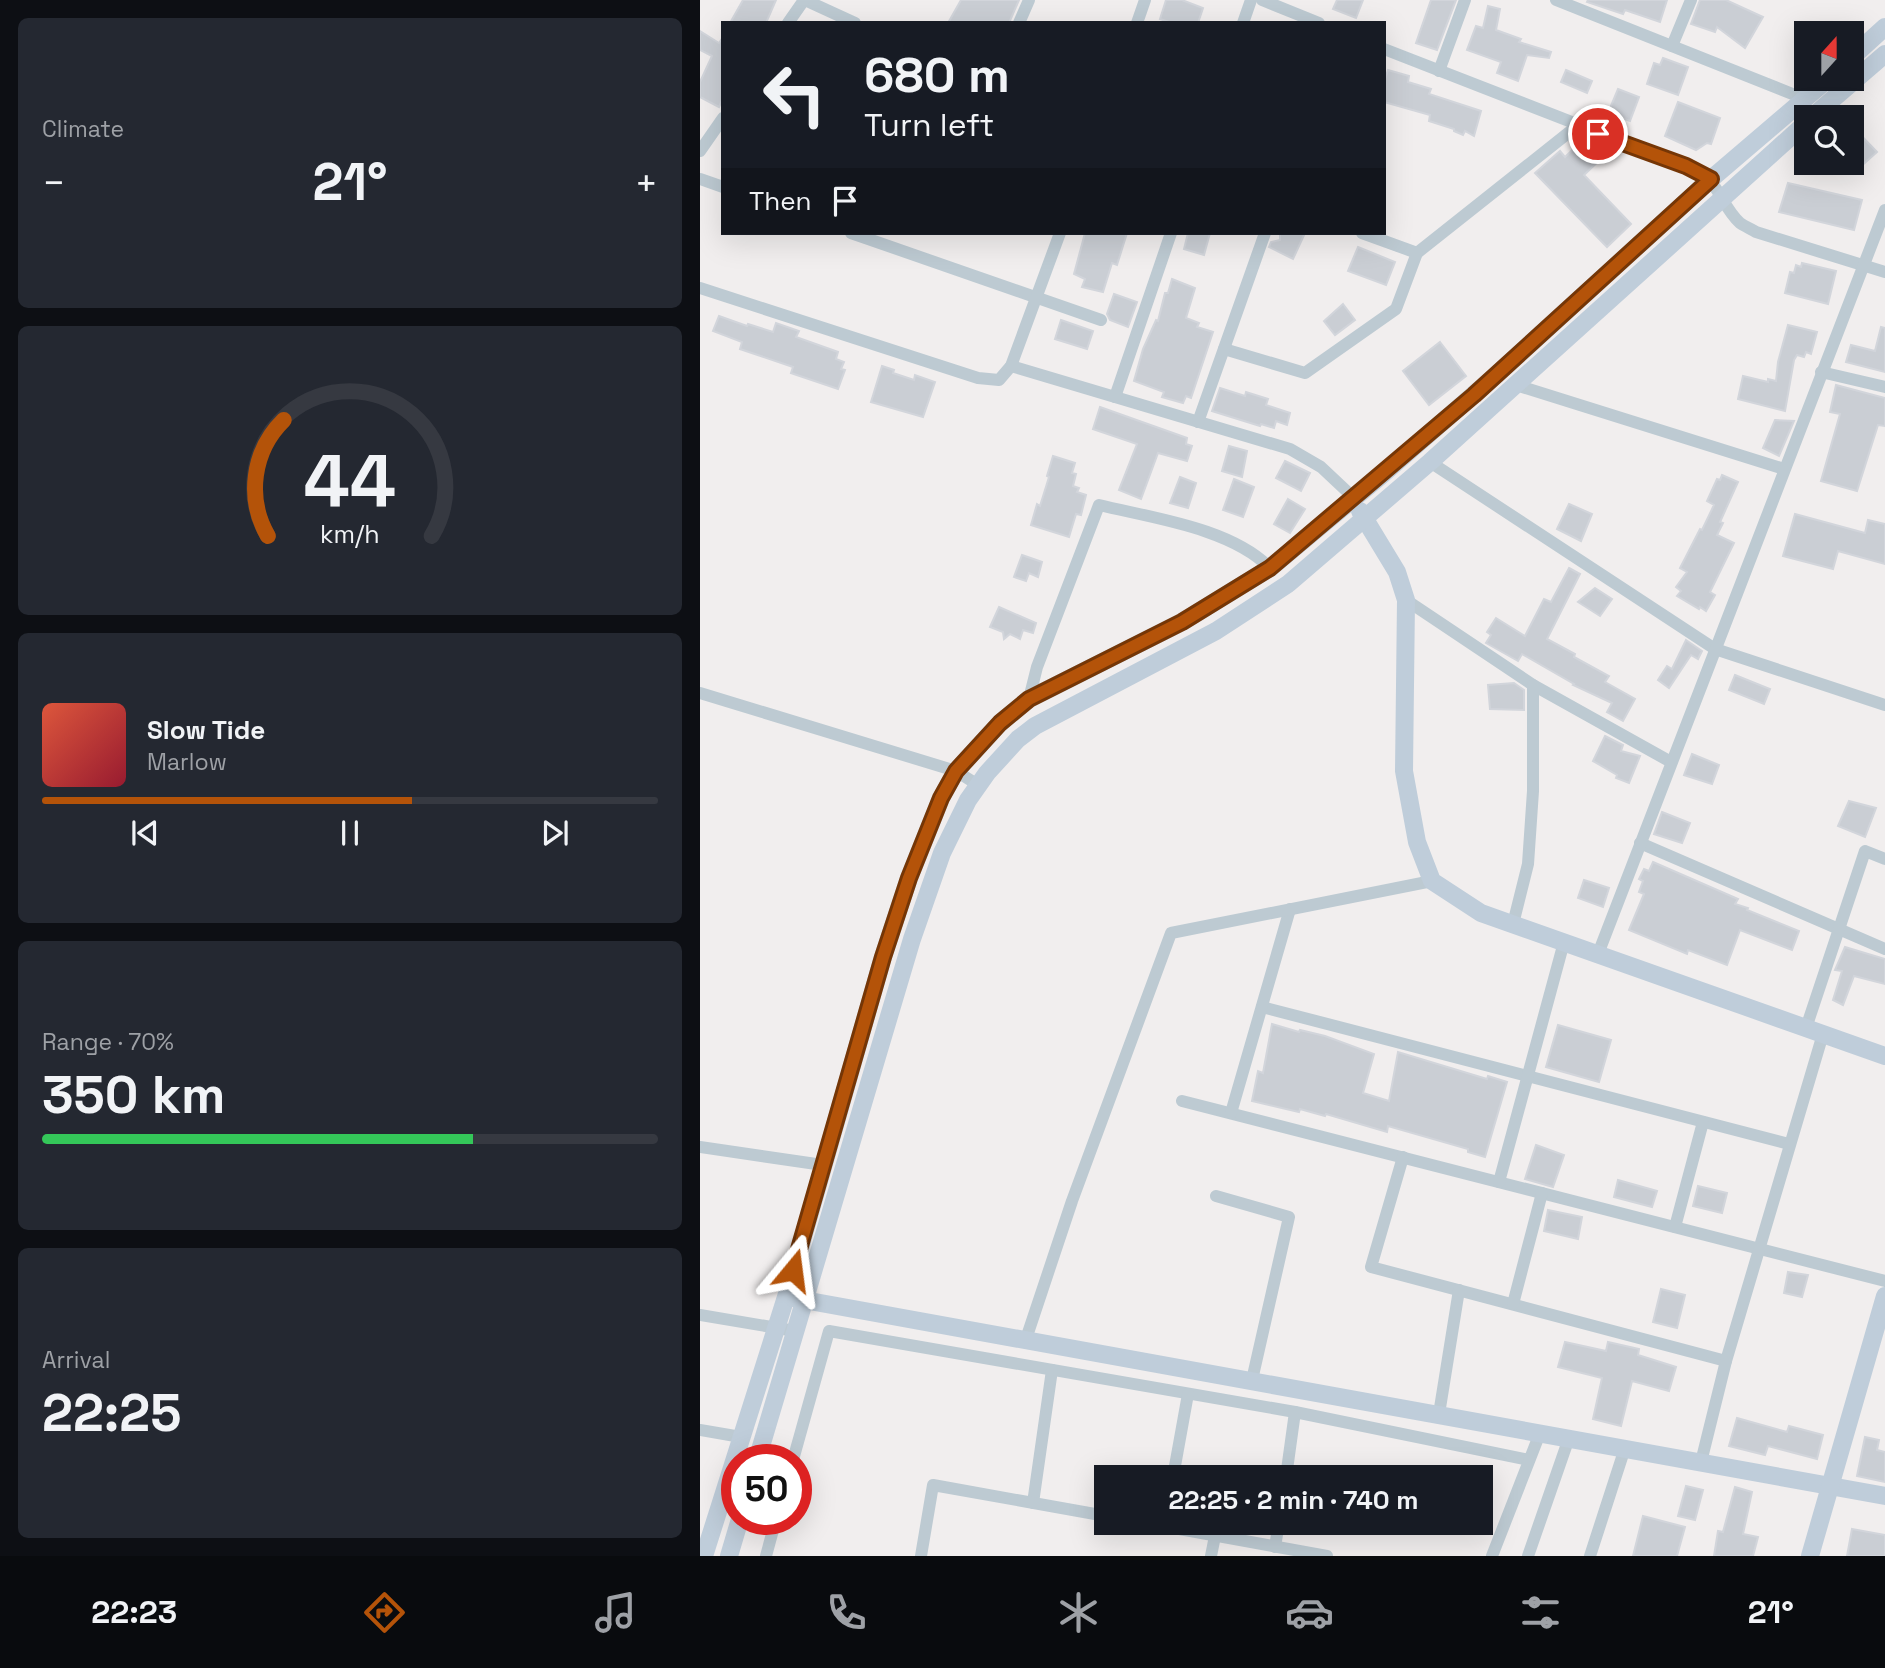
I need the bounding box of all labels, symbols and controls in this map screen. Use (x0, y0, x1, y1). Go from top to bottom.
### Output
north arrow (1794, 21, 1864, 91)
map controls (1794, 21, 1864, 175)
text: 680 m (864, 44, 1010, 106)
icon: left (749, 49, 840, 140)
pin (1568, 104, 1628, 164)
text: Turn left (864, 105, 994, 145)
button: search (1794, 105, 1864, 175)
text: Climate (42, 114, 124, 144)
icon: arrive (1579, 115, 1617, 153)
text: 21° (313, 149, 387, 215)
text: − (42, 159, 66, 207)
text: + (634, 159, 658, 207)
icon: arrive (826, 182, 864, 220)
text: Then (749, 184, 812, 218)
text: 44 (304, 435, 396, 528)
text: km/h (320, 518, 380, 550)
text: Slow Tide (147, 713, 265, 747)
text: Marlow (147, 747, 227, 777)
icon: previous (126, 814, 164, 852)
icon: pause (331, 814, 369, 852)
icon: next (536, 814, 574, 852)
text: Range · 70% (42, 1027, 174, 1057)
text: 350 km (42, 1062, 225, 1128)
position arrow (756, 1233, 830, 1307)
text: Arrival (42, 1345, 110, 1375)
text: 22:25 (42, 1380, 181, 1446)
speed limit sign: 50 (721, 1444, 812, 1535)
text: 22:25 · 2 min · 740 m (1168, 1483, 1419, 1517)
icon: directions (360, 1588, 409, 1637)
icon: music (591, 1588, 640, 1637)
icon: phone (822, 1588, 871, 1637)
icon: climate (1054, 1588, 1103, 1637)
icon: car (1285, 1588, 1334, 1637)
icon: filters (1516, 1588, 1565, 1637)
text: 22:23 (91, 1592, 177, 1632)
text: 21° (1748, 1592, 1794, 1632)

